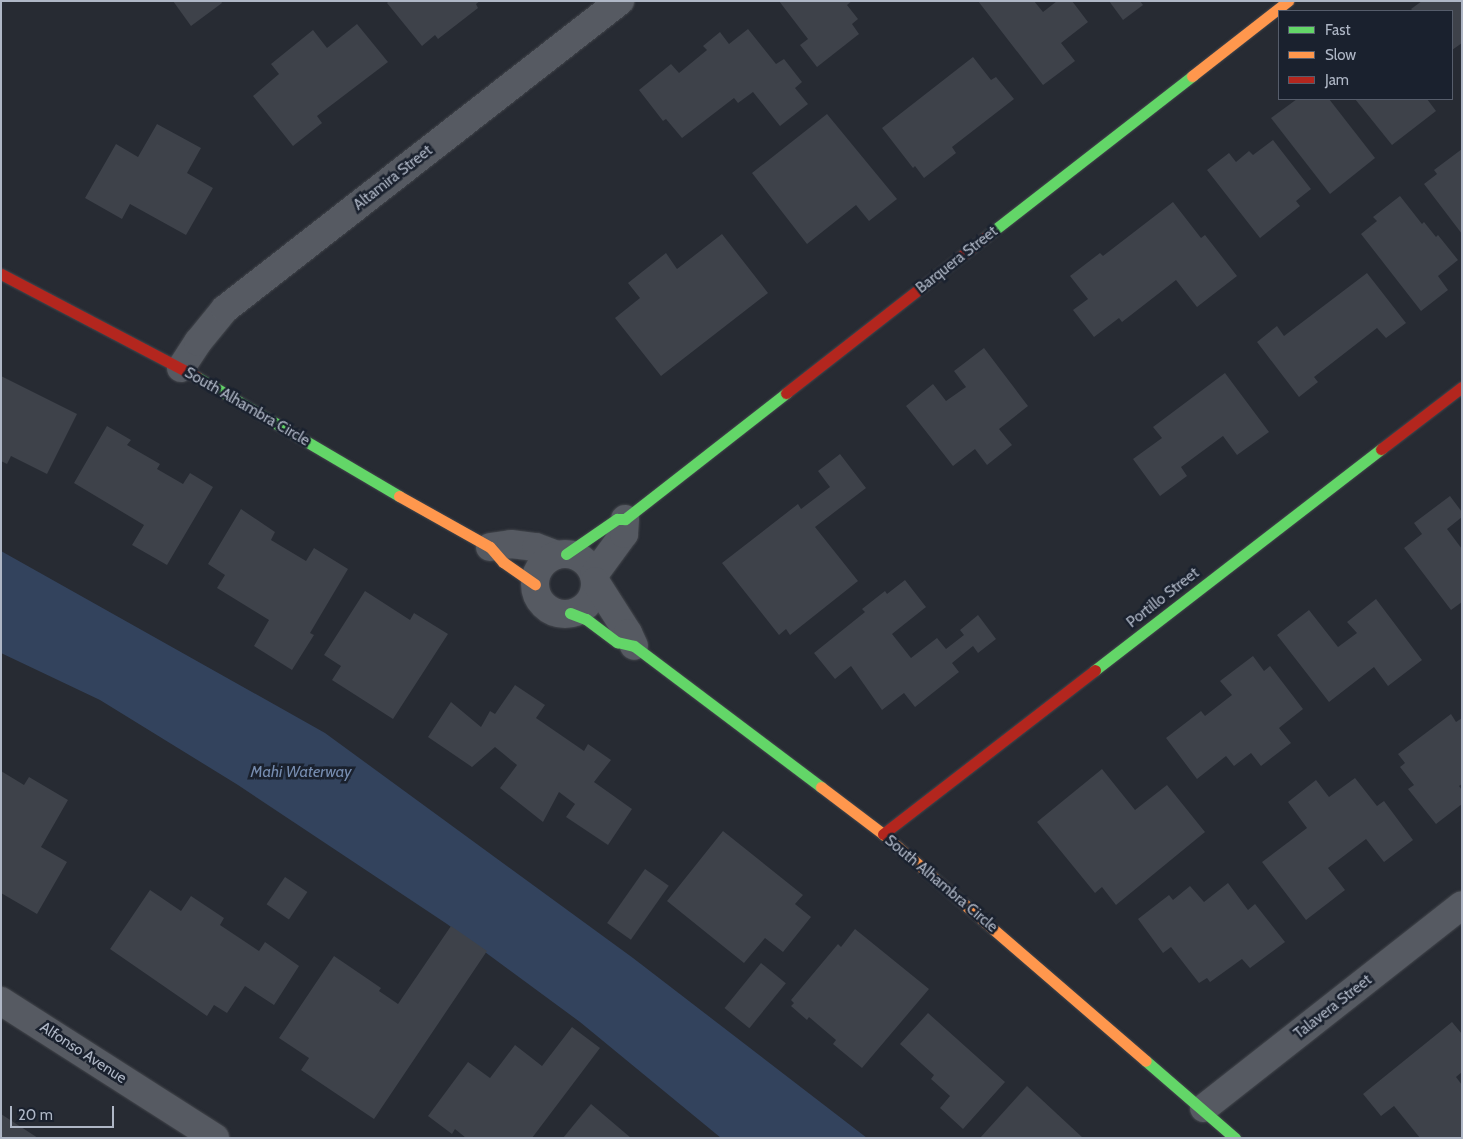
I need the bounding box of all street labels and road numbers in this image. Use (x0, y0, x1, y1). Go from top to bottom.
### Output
street label: Altamira Street (350, 142, 436, 214)
street label: Barquera Street (913, 223, 1001, 297)
street label: South Alhambra Circle (181, 364, 313, 450)
street label: Portillo Street (1123, 564, 1203, 632)
street label: South Alhambra Circle (881, 832, 1001, 936)
street label: Talavera Street (1291, 971, 1375, 1043)
street label: Alfonso Avenue (36, 1018, 130, 1088)

